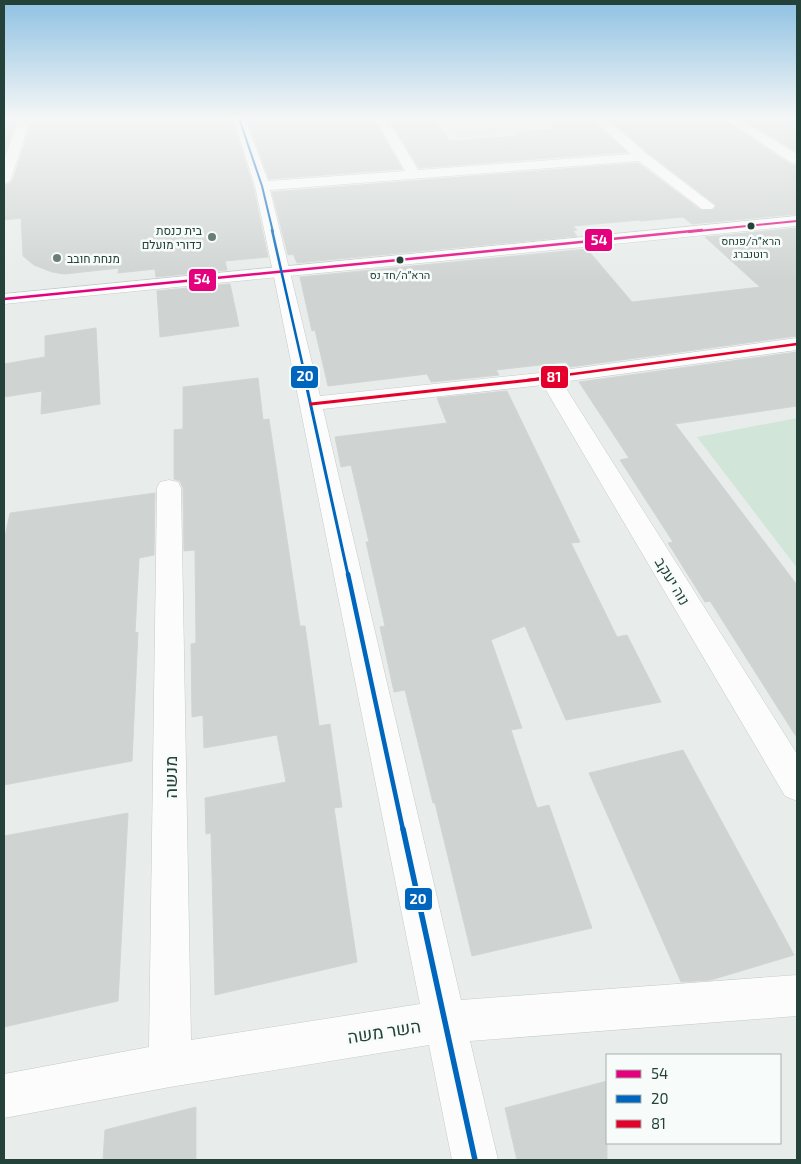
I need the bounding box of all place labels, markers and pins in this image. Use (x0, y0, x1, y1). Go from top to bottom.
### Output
marker: הרא״ה/פנחס רוטנברג (746, 221, 756, 231)
place label: בית כנסת כדורי מועלם (142, 223, 203, 251)
marker: בית כנסת כדורי מועלם (206, 231, 218, 243)
place label: הרא״ה/פנחס רוטנברג (721, 234, 781, 260)
place label: מנחת חובב (67, 251, 120, 265)
marker: מנחת חובב (51, 252, 63, 264)
marker: הרא״ה/חד נס (395, 255, 405, 265)
place label: הרא״ה/חד נס (370, 268, 430, 281)

